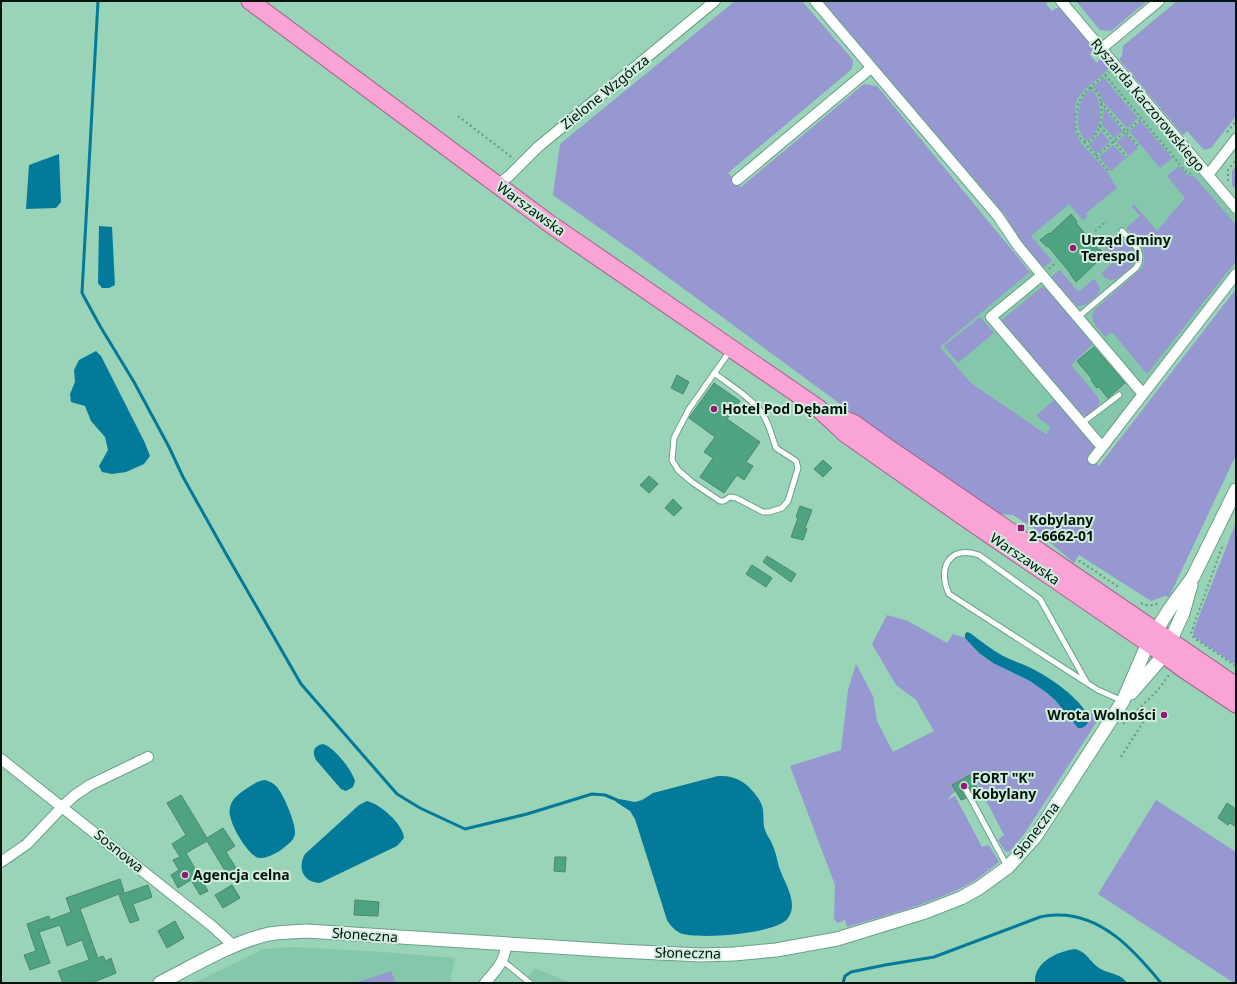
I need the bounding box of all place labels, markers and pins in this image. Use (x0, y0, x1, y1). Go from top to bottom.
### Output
place label: Urząd Gminy Terespol (1081, 230, 1171, 265)
marker: Urząd Gminy Terespol (1068, 243, 1078, 253)
place label: Hotel Pod Dębami (722, 399, 847, 418)
marker: Hotel Pod Dębami (709, 404, 719, 414)
place label: Kobylany 2-6662-01 (1029, 510, 1094, 545)
marker: Kobylany 2-6662-01 (1016, 523, 1026, 533)
place label: Wrota Wolności (1047, 705, 1156, 724)
marker: Wrota Wolności (1159, 710, 1169, 720)
place label: FORT "K" Kobylany (972, 768, 1036, 803)
marker: FORT "K" Kobylany (959, 781, 969, 791)
place label: Agencja celna (193, 865, 290, 884)
marker: Agencja celna (180, 870, 190, 880)

